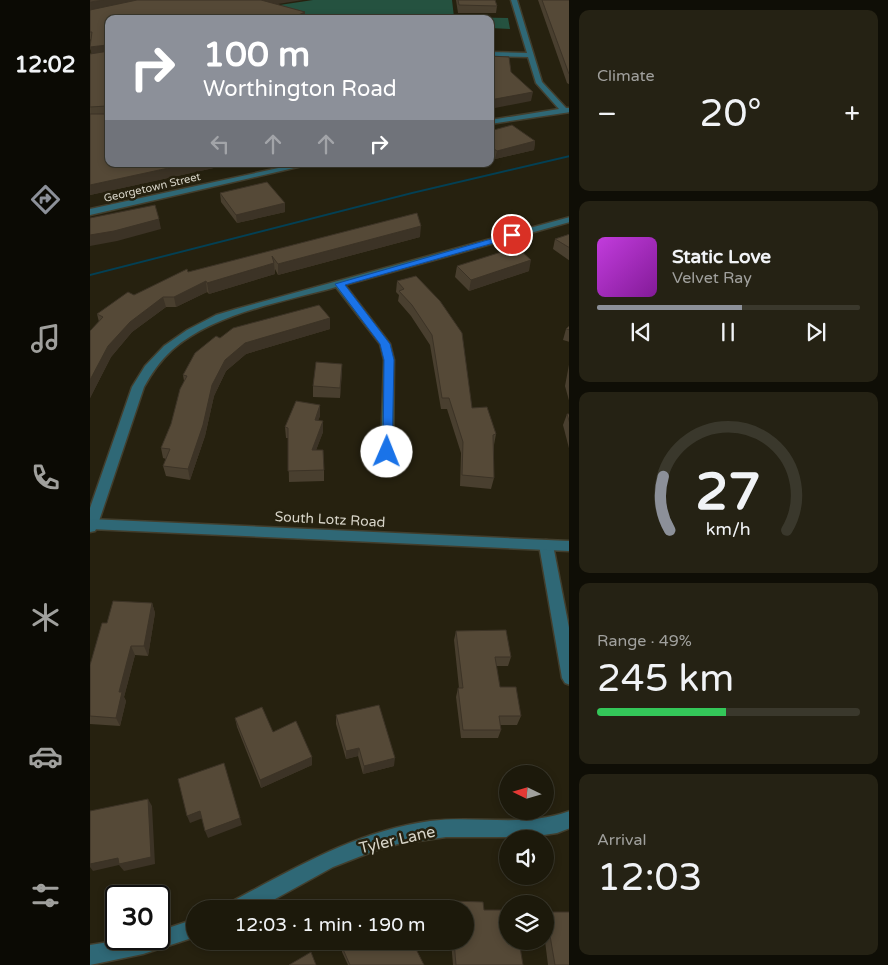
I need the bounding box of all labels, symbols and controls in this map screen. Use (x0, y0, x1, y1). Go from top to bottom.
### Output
text: 100 m (203, 34, 310, 76)
icon: right (120, 35, 185, 100)
text: 12:02 (15, 52, 75, 78)
text: Climate (597, 66, 655, 86)
text: Worthington Road (203, 76, 397, 102)
text: 20° (700, 91, 762, 137)
text: − (597, 97, 617, 131)
text: + (844, 97, 860, 131)
icon: left (206, 130, 234, 158)
icon: ahead (259, 130, 287, 158)
icon: ahead (312, 130, 340, 158)
icon: right (365, 130, 393, 158)
street label: Georgetown Street (102, 170, 202, 205)
icon: directions (28, 182, 63, 217)
pin (491, 214, 533, 256)
icon: arrive (498, 221, 526, 249)
text: Static Love (672, 246, 771, 268)
text: Velvet Ray (672, 268, 752, 288)
icon: previous (627, 318, 655, 346)
icon: pause (714, 318, 742, 346)
icon: next (802, 318, 830, 346)
icon: music (28, 321, 63, 356)
position arrow (360, 425, 412, 477)
icon: phone (28, 460, 63, 495)
text: 27 (696, 461, 761, 524)
street label: South Lotz Road (274, 508, 386, 531)
text: km/h (706, 519, 751, 540)
icon: climate (28, 600, 63, 635)
text: Range · 49% (597, 631, 692, 651)
text: 245 km (597, 656, 734, 702)
icon: car (28, 739, 63, 774)
north arrow (499, 765, 554, 820)
map controls (499, 765, 554, 950)
street label: Tyler Lane (357, 822, 437, 858)
button: sound (499, 830, 554, 885)
text: Arrival (597, 830, 646, 850)
text: 12:03 (597, 855, 702, 901)
icon: filters (28, 878, 63, 913)
speed limit sign: 30 (105, 885, 170, 950)
button: layers (499, 895, 554, 950)
text: 12:03 · 1 min · 190 m (234, 914, 426, 936)

